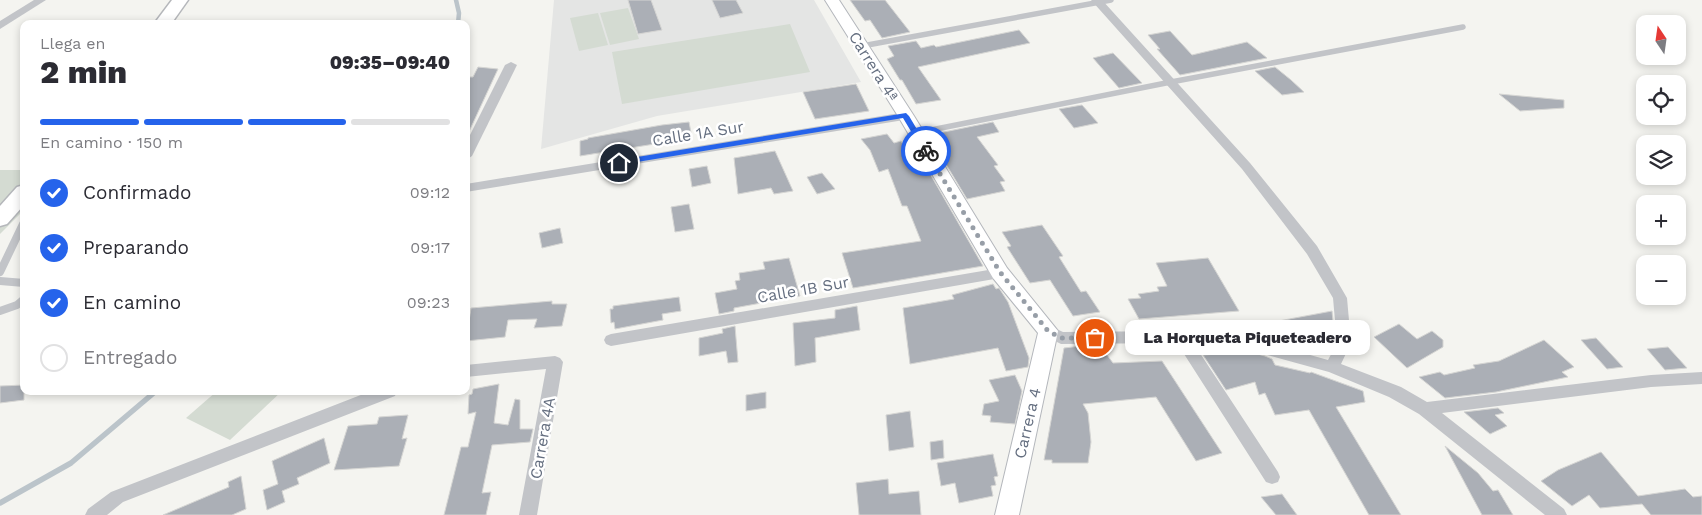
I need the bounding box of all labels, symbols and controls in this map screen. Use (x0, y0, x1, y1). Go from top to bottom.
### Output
north arrow (1636, 15, 1686, 65)
map controls (1636, 15, 1686, 305)
street label: Carrera 4ª (845, 28, 902, 105)
text: Llega en (40, 34, 106, 53)
text: 09:35–09:40 (330, 51, 450, 74)
text: 2 min (40, 53, 127, 91)
button: locate (1636, 75, 1686, 125)
street label: Calle 1A Sur (651, 117, 746, 150)
courier (901, 126, 951, 176)
text: En camino · 150 m (40, 133, 183, 152)
button: layers (1636, 135, 1686, 185)
icon: bike (912, 137, 940, 165)
pin (598, 142, 640, 184)
icon: home (605, 149, 633, 177)
icon: check (40, 179, 68, 207)
text: Confirmado (83, 181, 192, 204)
text: 09:12 (410, 183, 450, 202)
button: + (1636, 195, 1686, 245)
icon: check (40, 234, 68, 262)
text: Preparando (83, 236, 189, 259)
text: 09:17 (410, 238, 450, 257)
button: − (1636, 255, 1686, 305)
street label: Calle 1B Sur (756, 272, 851, 307)
icon: check (40, 289, 68, 317)
text: En camino (83, 291, 181, 314)
text: 09:23 (407, 293, 450, 312)
pin (1074, 317, 1116, 359)
callout: La Horqueta Piqueteadero (1125, 320, 1370, 356)
icon: bag (1081, 324, 1109, 352)
text: La Horqueta Piqueteadero (1143, 328, 1352, 347)
text: Entregado (83, 346, 177, 369)
street label: Carrera 4 (1010, 386, 1045, 460)
street label: Carrera 4A (526, 395, 559, 481)

